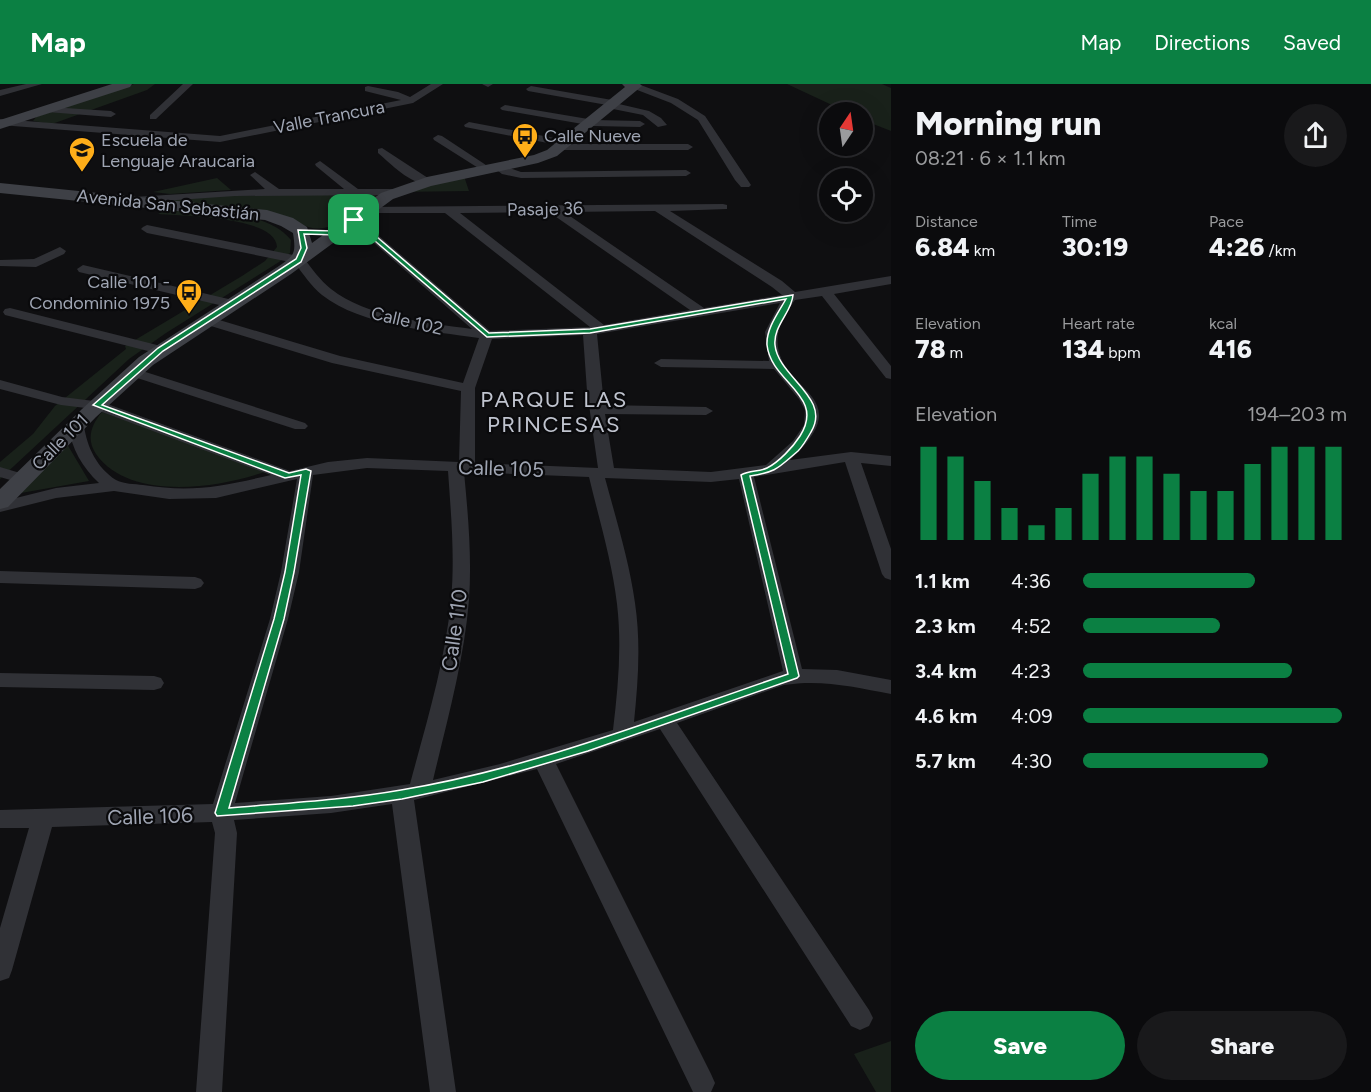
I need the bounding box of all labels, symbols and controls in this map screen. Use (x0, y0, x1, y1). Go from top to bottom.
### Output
text: Map (30, 25, 86, 59)
text: Map (1080, 30, 1121, 55)
text: Directions (1154, 30, 1250, 55)
text: Saved (1283, 30, 1341, 55)
street label: Valle Trancura (272, 95, 386, 139)
north arrow (819, 102, 873, 156)
map controls (819, 102, 873, 222)
text: Morning run (915, 104, 1101, 143)
button: share (1284, 104, 1347, 167)
bus stop icon: Calle Nueve (510, 121, 540, 159)
place label: Calle Nueve (544, 125, 641, 147)
place label: Escuela de Lenguaje Araucaria (101, 129, 255, 172)
school or university icon: Escuela de Lenguaje Araucaria (67, 135, 97, 173)
text: 08:21 · 6 × 1.1 km (915, 146, 1066, 170)
button: locate (819, 168, 873, 222)
street label: Avenida San Sebastián (76, 184, 260, 226)
pin (328, 194, 379, 245)
street label: Pasaje 36 (507, 197, 583, 221)
icon: arrive (337, 203, 370, 236)
text: Distance (915, 212, 978, 231)
text: Time (1062, 212, 1097, 231)
text: Pace (1209, 212, 1244, 231)
text: 6.84 (915, 231, 970, 263)
text: 30:19 (1062, 231, 1128, 263)
text: 4:26 (1209, 231, 1265, 263)
text: km (970, 241, 995, 260)
text: /km (1265, 241, 1296, 260)
place label: Calle 101 - Condominio 1975 (29, 271, 170, 314)
bus stop icon: Calle 101 - Condominio 1975 (174, 277, 204, 315)
street label: Calle 102 (369, 302, 445, 340)
text: Elevation (915, 314, 981, 333)
text: Heart rate (1062, 314, 1135, 333)
text: kcal (1209, 314, 1237, 333)
text: 78 (915, 333, 946, 365)
text: 134 (1062, 333, 1104, 365)
text: 416 (1209, 333, 1252, 365)
text: m (946, 343, 963, 362)
text: bpm (1104, 343, 1141, 362)
district label: PARQUE LAS PRINCESAS (480, 386, 628, 438)
text: Elevation (915, 402, 997, 426)
text: 194–203 m (1247, 402, 1347, 426)
street label: Calle 101 (27, 409, 93, 475)
street label: Calle 105 (458, 454, 544, 482)
text: 1.1 km (915, 569, 970, 593)
text: 4:36 (1011, 569, 1051, 593)
street label: Calle 110 (436, 587, 472, 673)
text: 2.3 km (915, 614, 976, 638)
text: 4:52 (1011, 614, 1051, 638)
text: 3.4 km (915, 659, 977, 683)
text: 4:23 (1011, 659, 1051, 683)
text: 4.6 km (915, 704, 977, 728)
text: 4:09 (1011, 704, 1053, 728)
text: 5.7 km (915, 749, 976, 773)
text: 4:30 (1011, 749, 1052, 773)
street label: Calle 106 (107, 802, 193, 830)
button: Save (915, 1011, 1125, 1080)
button: Share (1137, 1011, 1347, 1080)

